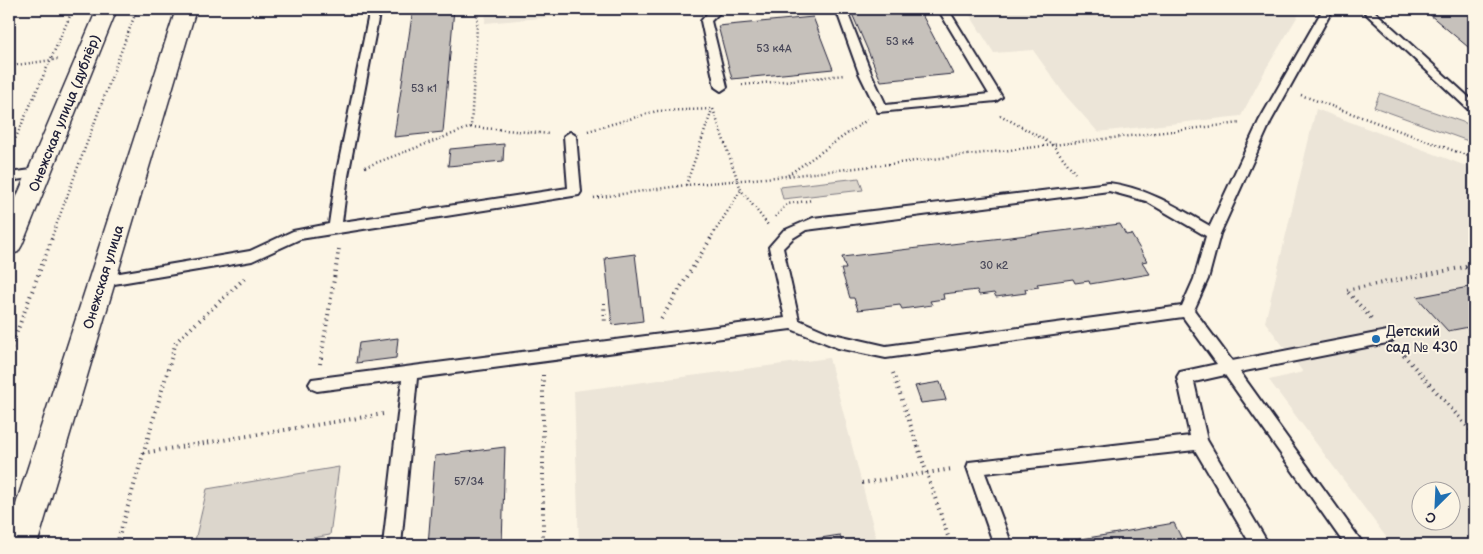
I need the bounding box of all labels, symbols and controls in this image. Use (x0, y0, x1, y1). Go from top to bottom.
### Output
street label: Онежская улица (дублёр) (25, 32, 104, 194)
house number: 53 к4 (886, 35, 915, 48)
house number: 53 к4А (756, 42, 792, 55)
house number: 53 к1 (411, 82, 437, 95)
street label: Онежская улица (80, 222, 128, 331)
house number: 30 к2 (980, 259, 1009, 272)
place label: Детский сад № 430 (1386, 323, 1458, 356)
marker: Детский сад № 430 (1370, 333, 1382, 345)
house number: 57/34 (454, 475, 484, 488)
north arrow (1410, 482, 1460, 532)
text: С (1423, 508, 1439, 527)

